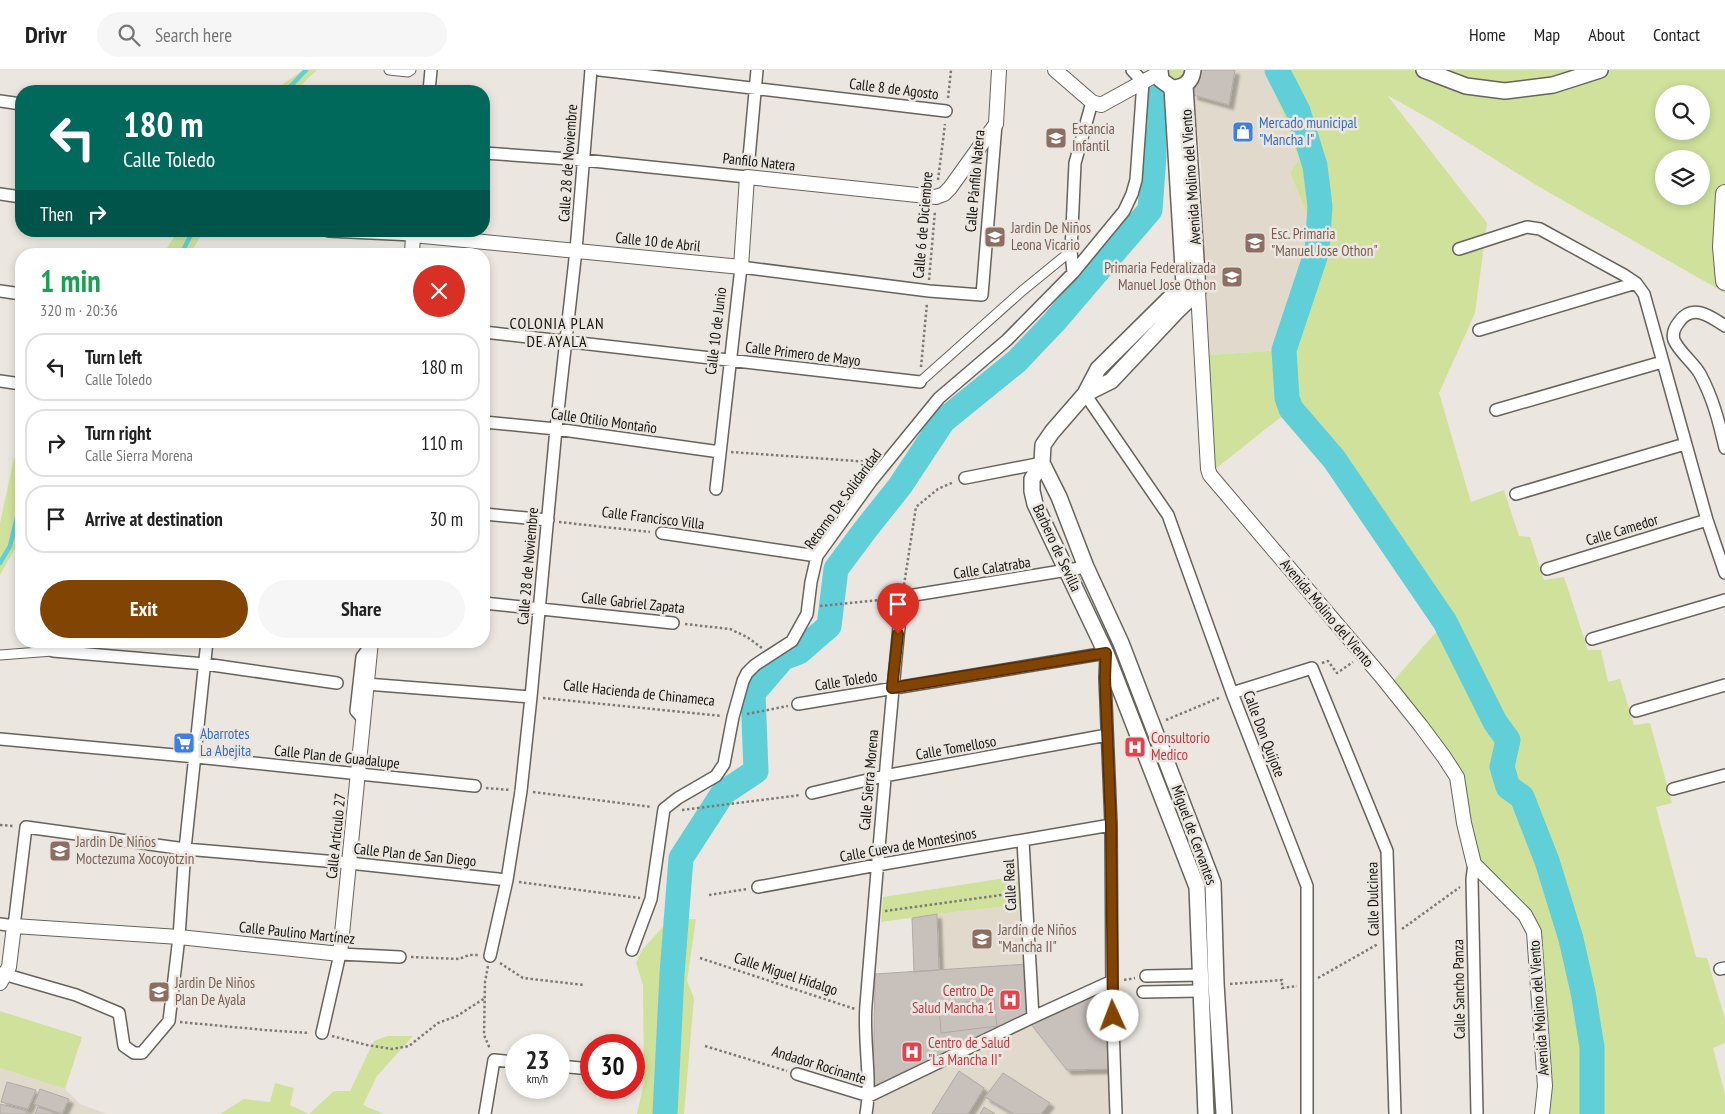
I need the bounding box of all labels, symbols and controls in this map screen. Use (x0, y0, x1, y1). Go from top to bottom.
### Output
search box (97, 12, 447, 57)
text: Drivr (25, 19, 67, 50)
icon: search (115, 21, 143, 49)
text: Search here (155, 23, 232, 47)
text: Home (1469, 23, 1506, 46)
text: Map (1534, 23, 1560, 46)
text: About (1588, 23, 1625, 46)
text: Contact (1653, 23, 1700, 46)
street label: Calle 8 de Agosto (848, 74, 940, 103)
map controls (1655, 85, 1710, 205)
button: search (1655, 85, 1710, 140)
text: 180 m (123, 101, 204, 147)
street label: Calle 28 de Noviembre (554, 104, 581, 222)
icon: left (40, 105, 105, 170)
street label: Avenida Molino del Viento (1176, 109, 1205, 245)
place label: Mercado municipal "Mancha I" (1259, 113, 1358, 149)
place label: Estancia Infantil (1072, 119, 1115, 155)
shop icon: Mercado municipal "Mancha I" (1231, 120, 1255, 144)
school or university icon: Estancia Infantil (1044, 126, 1068, 150)
street label: Calle Pánfilo Natera (961, 129, 988, 233)
text: Calle Toledo (123, 145, 215, 173)
street label: Panfilo Natera (722, 148, 796, 175)
button: layers (1655, 150, 1710, 205)
street label: Calle 6 de Diciembre (908, 171, 937, 279)
icon: right (83, 200, 111, 228)
text: Then (40, 202, 73, 226)
place label: Jardin De Niños Leona Vicario (1010, 218, 1091, 254)
place label: Esc. Primaria "Manuel Jose Othon" (1271, 224, 1378, 260)
school or university icon: Jardin De Niños Leona Vicario (983, 225, 1007, 249)
street label: Calle 10 de Abril (614, 228, 702, 255)
school or university icon: Esc. Primaria "Manuel Jose Othon" (1243, 231, 1267, 255)
place label: Primaria Federalizada Manuel Jose Othon (1104, 258, 1216, 294)
text: 1 min (40, 261, 101, 300)
button: close (413, 265, 465, 317)
school or university icon: Primaria Federalizada Manuel Jose Othon (1220, 265, 1244, 289)
street label: Calle 10 de Junio (701, 286, 730, 376)
text: 320 m · 20:36 (40, 300, 118, 320)
district label: COLONIA PLAN DE AYALA (509, 313, 605, 351)
street label: Calle Primero de Mayo (744, 337, 862, 370)
text: Turn left (85, 345, 142, 369)
icon: left (42, 353, 70, 381)
text: 180 m (421, 355, 463, 379)
text: Calle Toledo (85, 369, 152, 389)
street label: Calle Otilio Montaño (550, 404, 658, 437)
text: Turn right (85, 421, 151, 445)
icon: right (42, 429, 70, 457)
text: 110 m (421, 431, 463, 455)
text: Calle Sierra Morena (85, 445, 193, 465)
street label: Retorno De Solidaridad (800, 445, 885, 553)
street label: Barbero de Sevilla (1029, 501, 1086, 594)
street label: Calle Francisco Villa (601, 502, 705, 533)
icon: arrive (42, 505, 70, 533)
street label: Calle 28 de Noviembre (513, 506, 542, 625)
text: Arrive at destination (85, 507, 223, 531)
text: 30 m (430, 507, 463, 531)
street label: Calle Camedor (1583, 509, 1661, 550)
street label: Calle Calatraba (952, 552, 1032, 583)
street label: Avenida Molino del Viento (1277, 555, 1378, 671)
button: Exit (40, 580, 248, 638)
button: Share (258, 580, 465, 638)
pin (877, 583, 919, 634)
street label: Calle Gabriel Zapata (580, 588, 686, 617)
icon: arrive (884, 590, 912, 618)
street label: Calle Toledo (813, 666, 879, 695)
street label: Calle Hacienda de Chinameca (562, 675, 716, 710)
street label: Calle Don Quijote (1239, 688, 1290, 780)
place label: Abarrotes La Abejita (200, 724, 251, 760)
place label: Consultorio Medico (1151, 728, 1210, 764)
street label: Calle Sierra Morena (855, 729, 882, 831)
supermarket icon: Abarrotes La Abejita (172, 731, 196, 755)
street label: Calle Tomelloso (914, 731, 998, 764)
hospital icon: Consultorio Medico (1123, 735, 1147, 759)
street label: Calle Plan de Guadalupe (273, 740, 401, 773)
street label: Miguel de Cervantes (1168, 782, 1221, 887)
street label: Calle Artículo 27 (322, 792, 349, 880)
street label: Calle Cueva de Montesinos (838, 823, 978, 866)
place label: Jardin De Niños Moctezuma Xocoyotzin (75, 832, 194, 868)
school or university icon: Jardin De Niños Moctezuma Xocoyotzin (48, 839, 72, 863)
street label: Calle Plan de San Diego (353, 839, 477, 870)
street label: Calle Real (999, 858, 1020, 911)
street label: Calle Dulcinea (1362, 862, 1383, 936)
street label: Calle Paulino Martínez (238, 917, 356, 948)
place label: Jardín de Niños "Mancha II" (997, 920, 1077, 956)
school or university icon: Jardín de Niños "Mancha II" (970, 927, 994, 951)
street label: Calle Sancho Panza (1448, 939, 1469, 1039)
street label: Avenida Molino del Viento (1524, 940, 1553, 1076)
street label: Calle Miguel Hidalgo (732, 948, 840, 999)
place label: Jardin De Niños Plan De Ayala (174, 973, 255, 1009)
school or university icon: Jardin De Niños Plan De Ayala (147, 980, 171, 1004)
place label: Centro De Salud Mancha 1 (912, 981, 994, 1017)
hospital icon: Centro De Salud Mancha 1 (998, 988, 1022, 1012)
position arrow (1086, 989, 1138, 1041)
place label: Centro de Salud "La Mancha II" (928, 1033, 1010, 1069)
speed limit sign: 30 (580, 1034, 645, 1099)
hospital icon: Centro de Salud "La Mancha II" (900, 1040, 924, 1064)
street label: Andador Rocinante (770, 1041, 869, 1088)
text: 23 (526, 1044, 549, 1076)
text: km/h (527, 1071, 548, 1086)

